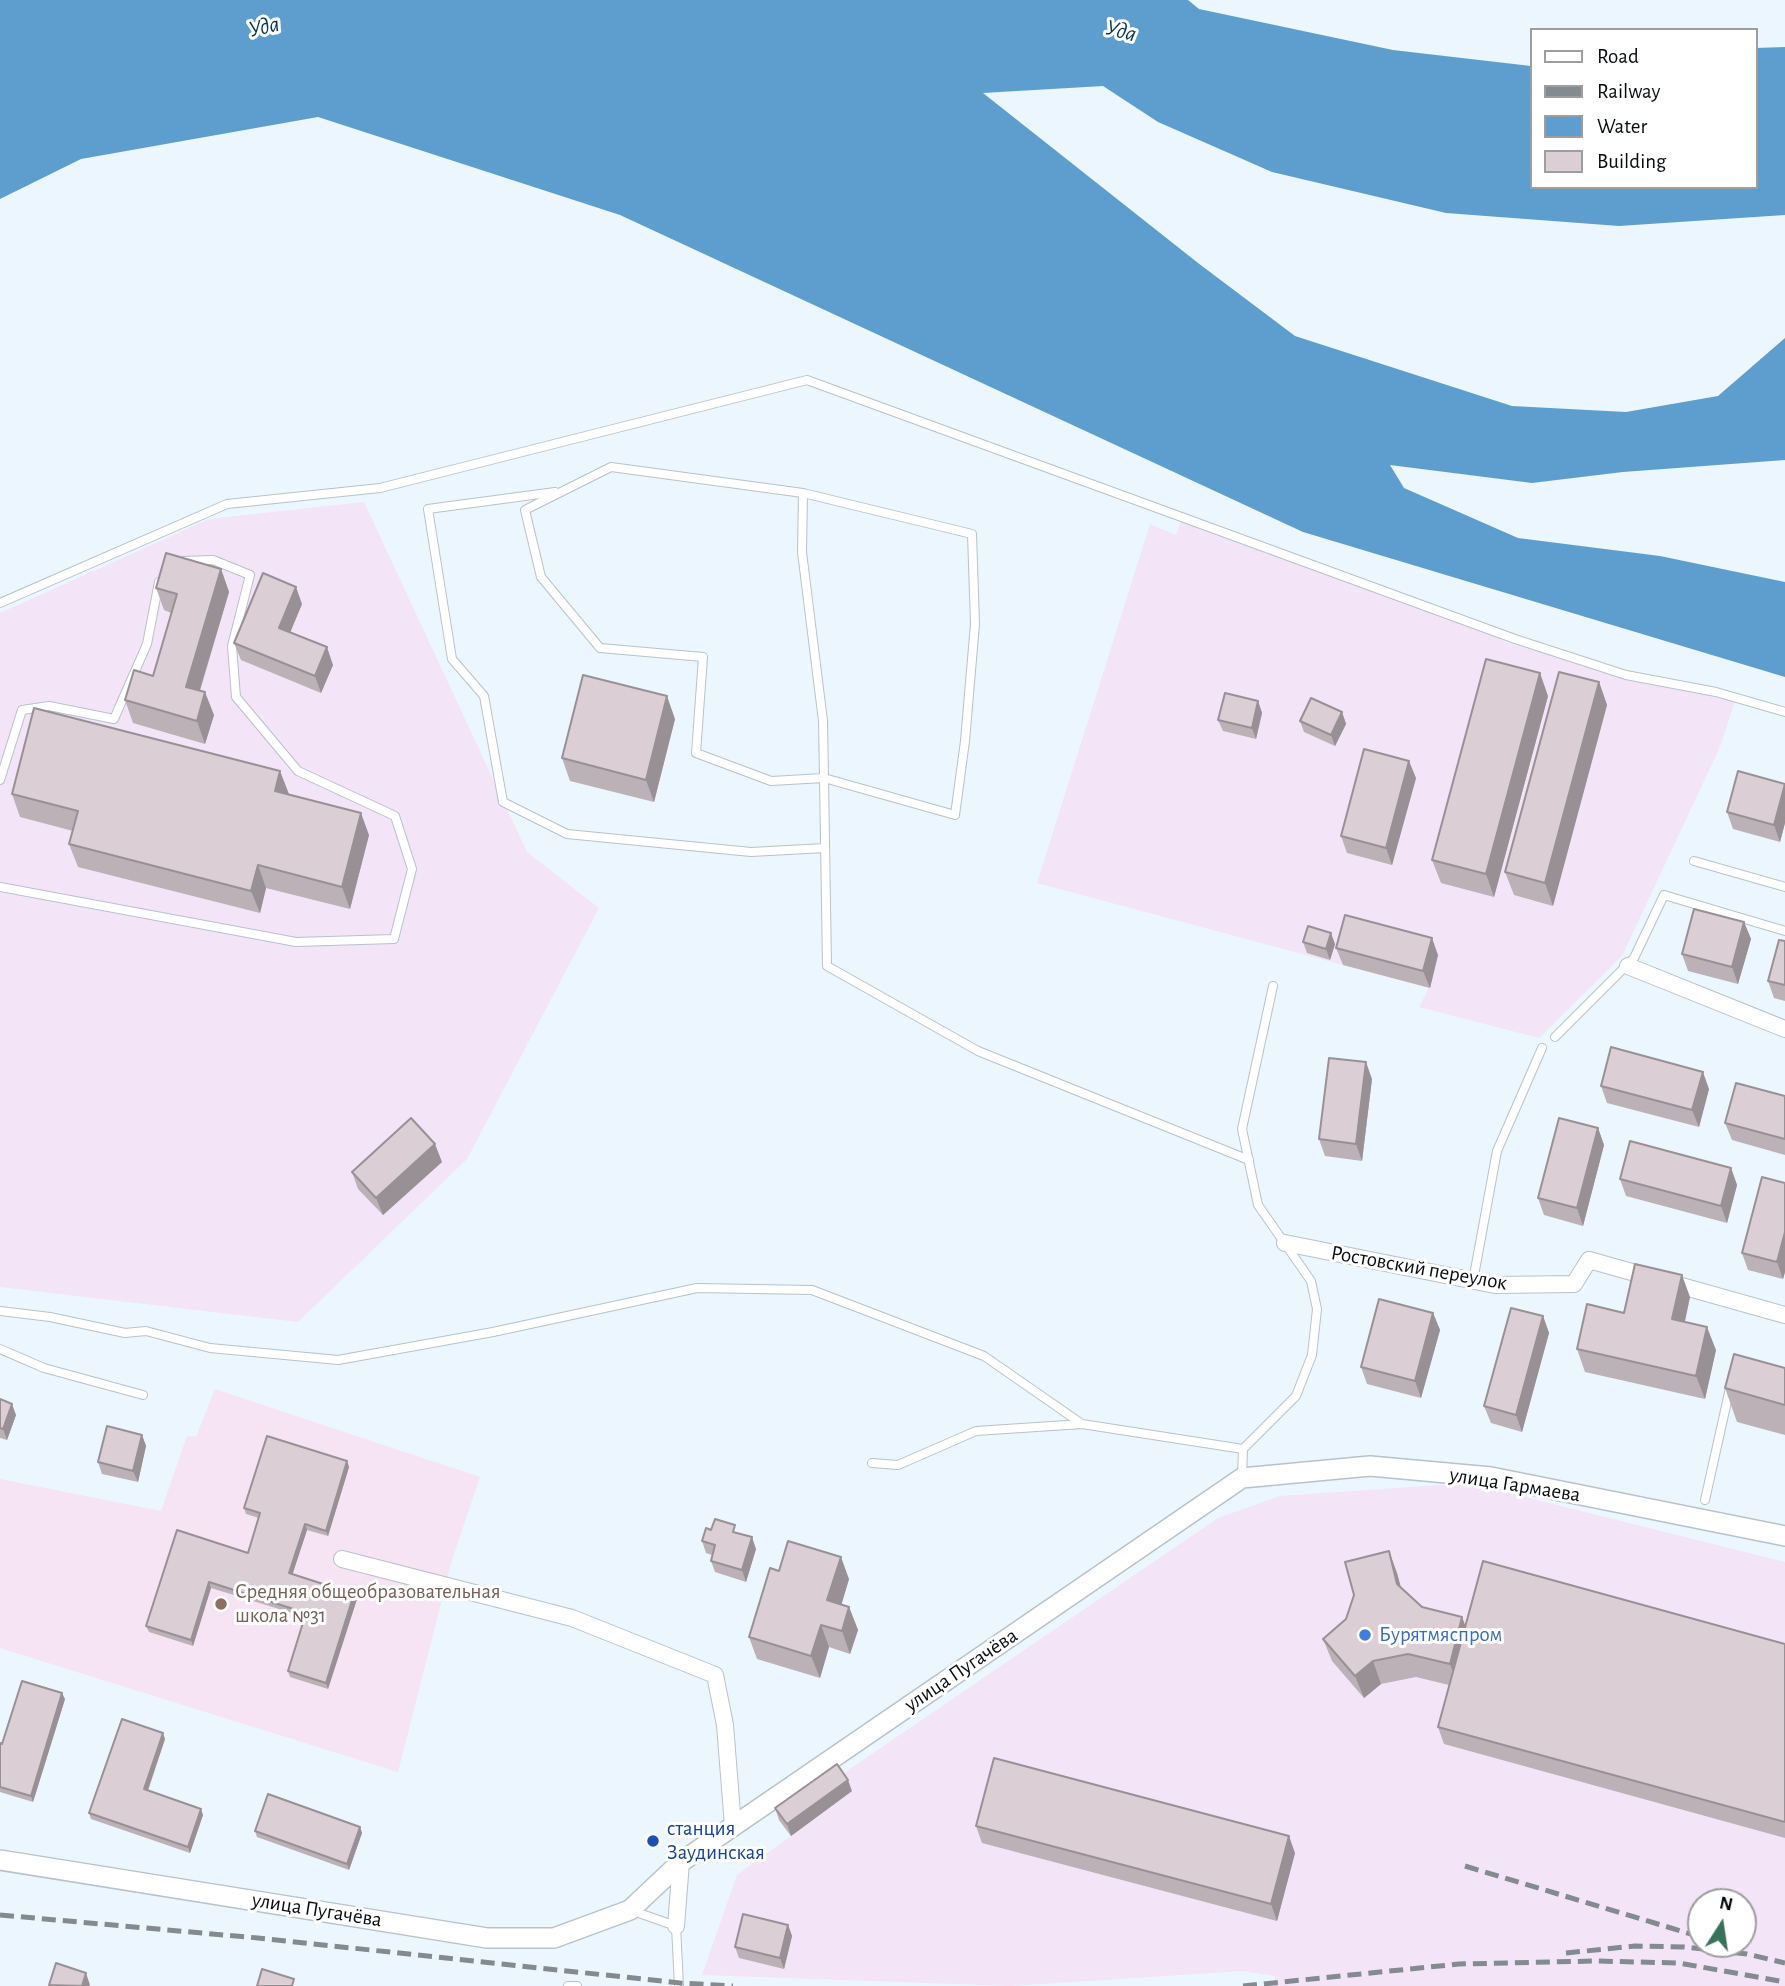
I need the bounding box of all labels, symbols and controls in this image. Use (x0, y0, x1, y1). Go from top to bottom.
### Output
water label: Уда (246, 10, 282, 44)
water label: Уда (1103, 14, 1139, 48)
legend (1530, 28, 1757, 189)
text: Road (1597, 46, 1639, 67)
text: Railway (1597, 81, 1660, 102)
text: Water (1597, 116, 1647, 137)
text: Building (1597, 151, 1666, 172)
street label: Ростовский переулок (1329, 1240, 1509, 1296)
street label: улица Гармаева (1448, 1462, 1582, 1508)
place label: Средняя общеобразовательная школа №31 (235, 1579, 501, 1629)
marker: Средняя общеобразовательная школа №31 (213, 1596, 229, 1612)
place label: Бурятмяспром (1379, 1622, 1502, 1648)
street label: улица Пугачёва (900, 1623, 1022, 1717)
marker: Бурятмяспром (1357, 1627, 1373, 1643)
place label: станция Заудинская (667, 1816, 765, 1866)
marker: станция Заудинская (645, 1833, 661, 1849)
street label: улица Пугачёва (250, 1887, 384, 1933)
north arrow (1687, 1888, 1757, 1958)
text: N (1718, 1893, 1734, 1915)

